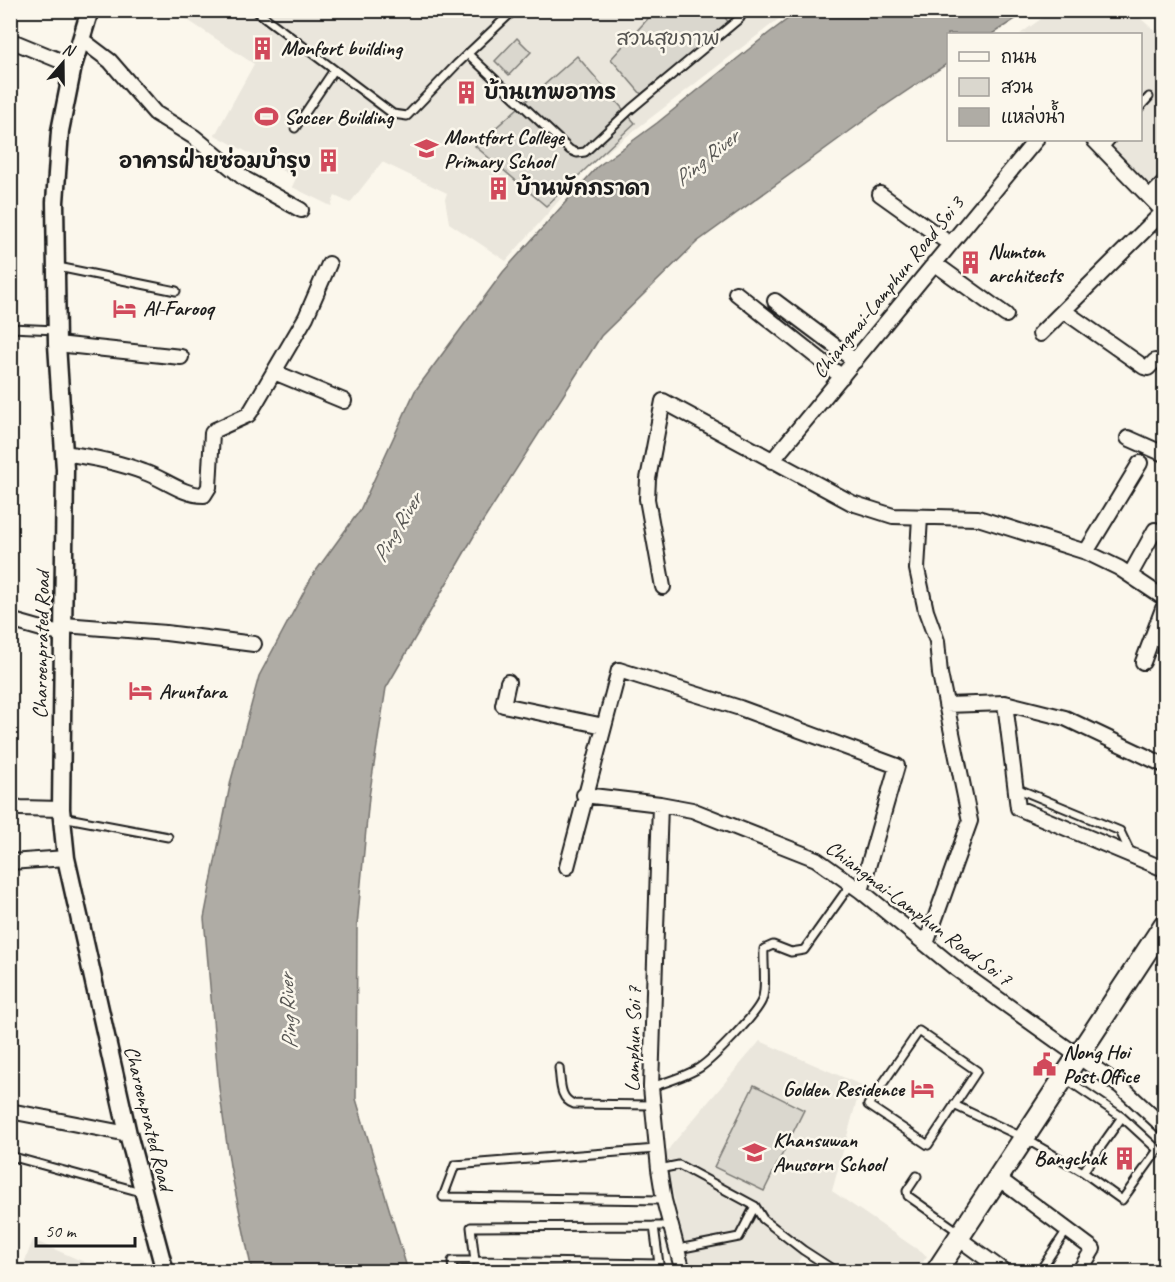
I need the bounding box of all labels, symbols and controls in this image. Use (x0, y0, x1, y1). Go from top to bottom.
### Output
park label: สวนสุขภาพ (616, 25, 720, 54)
north arrow (33, 33, 93, 93)
legend (947, 33, 1142, 141)
building icon: Monfort building (250, 35, 276, 61)
place label: Monfort building (281, 35, 404, 61)
text: N (60, 39, 79, 62)
text: ถนน (1001, 46, 1036, 68)
text: สวน (1001, 76, 1033, 98)
place label: บ้านเทพอาทร (484, 78, 616, 105)
building icon: บ้านเทพอาทร (453, 79, 479, 105)
text: แหล่งน้ำ (1001, 100, 1065, 128)
sports icon: Soccer Building (253, 104, 279, 130)
place label: Soccer Building (284, 104, 394, 130)
water label: Ping River (668, 121, 747, 192)
place label: Montfort College Primary School (444, 124, 566, 174)
school or university icon: Montfort College Primary School (413, 136, 439, 162)
place label: อาคารฝ่ายซ่อมบำรุง (119, 146, 311, 177)
building icon: อาคารฝ่ายซ่อมบำรุง (316, 148, 342, 174)
place label: บ้านพักภราดา (516, 174, 650, 201)
building icon: บ้านพักภราดา (485, 175, 511, 201)
street label: Chiangmai-Lamphun Road Soi 3 (807, 189, 970, 383)
place label: Numton architects (988, 238, 1065, 288)
building icon: Numton architects (957, 250, 983, 276)
hotel icon: Al-Farooq (112, 295, 138, 321)
place label: Al-Farooq (143, 295, 217, 321)
water label: Ping River (366, 485, 430, 567)
street label: Charoenprated Road (27, 567, 55, 719)
hotel icon: Aruntara (128, 678, 154, 704)
place label: Aruntara (159, 678, 229, 704)
street label: Chiangmai-Lamphun Road Soi 7 (821, 834, 1019, 993)
water label: Ping River (272, 970, 304, 1050)
street label: Lamphun Soi 7 (619, 984, 647, 1092)
place label: Nong Hoi Post Office (1063, 1039, 1141, 1089)
street label: Charoenprated Road (119, 1043, 180, 1196)
public building icon: Nong Hoi Post Office (1032, 1051, 1058, 1077)
place label: Golden Residence (783, 1076, 906, 1102)
hotel icon: Golden Residence (909, 1076, 935, 1102)
place label: Khansuwan Anusorn School (773, 1127, 889, 1177)
school or university icon: Khansuwan Anusorn School (742, 1139, 768, 1165)
place label: Bangchak (1034, 1145, 1108, 1171)
building icon: Bangchak (1111, 1145, 1137, 1171)
scale bar (36, 1210, 135, 1248)
text: 50 m (45, 1220, 78, 1242)

